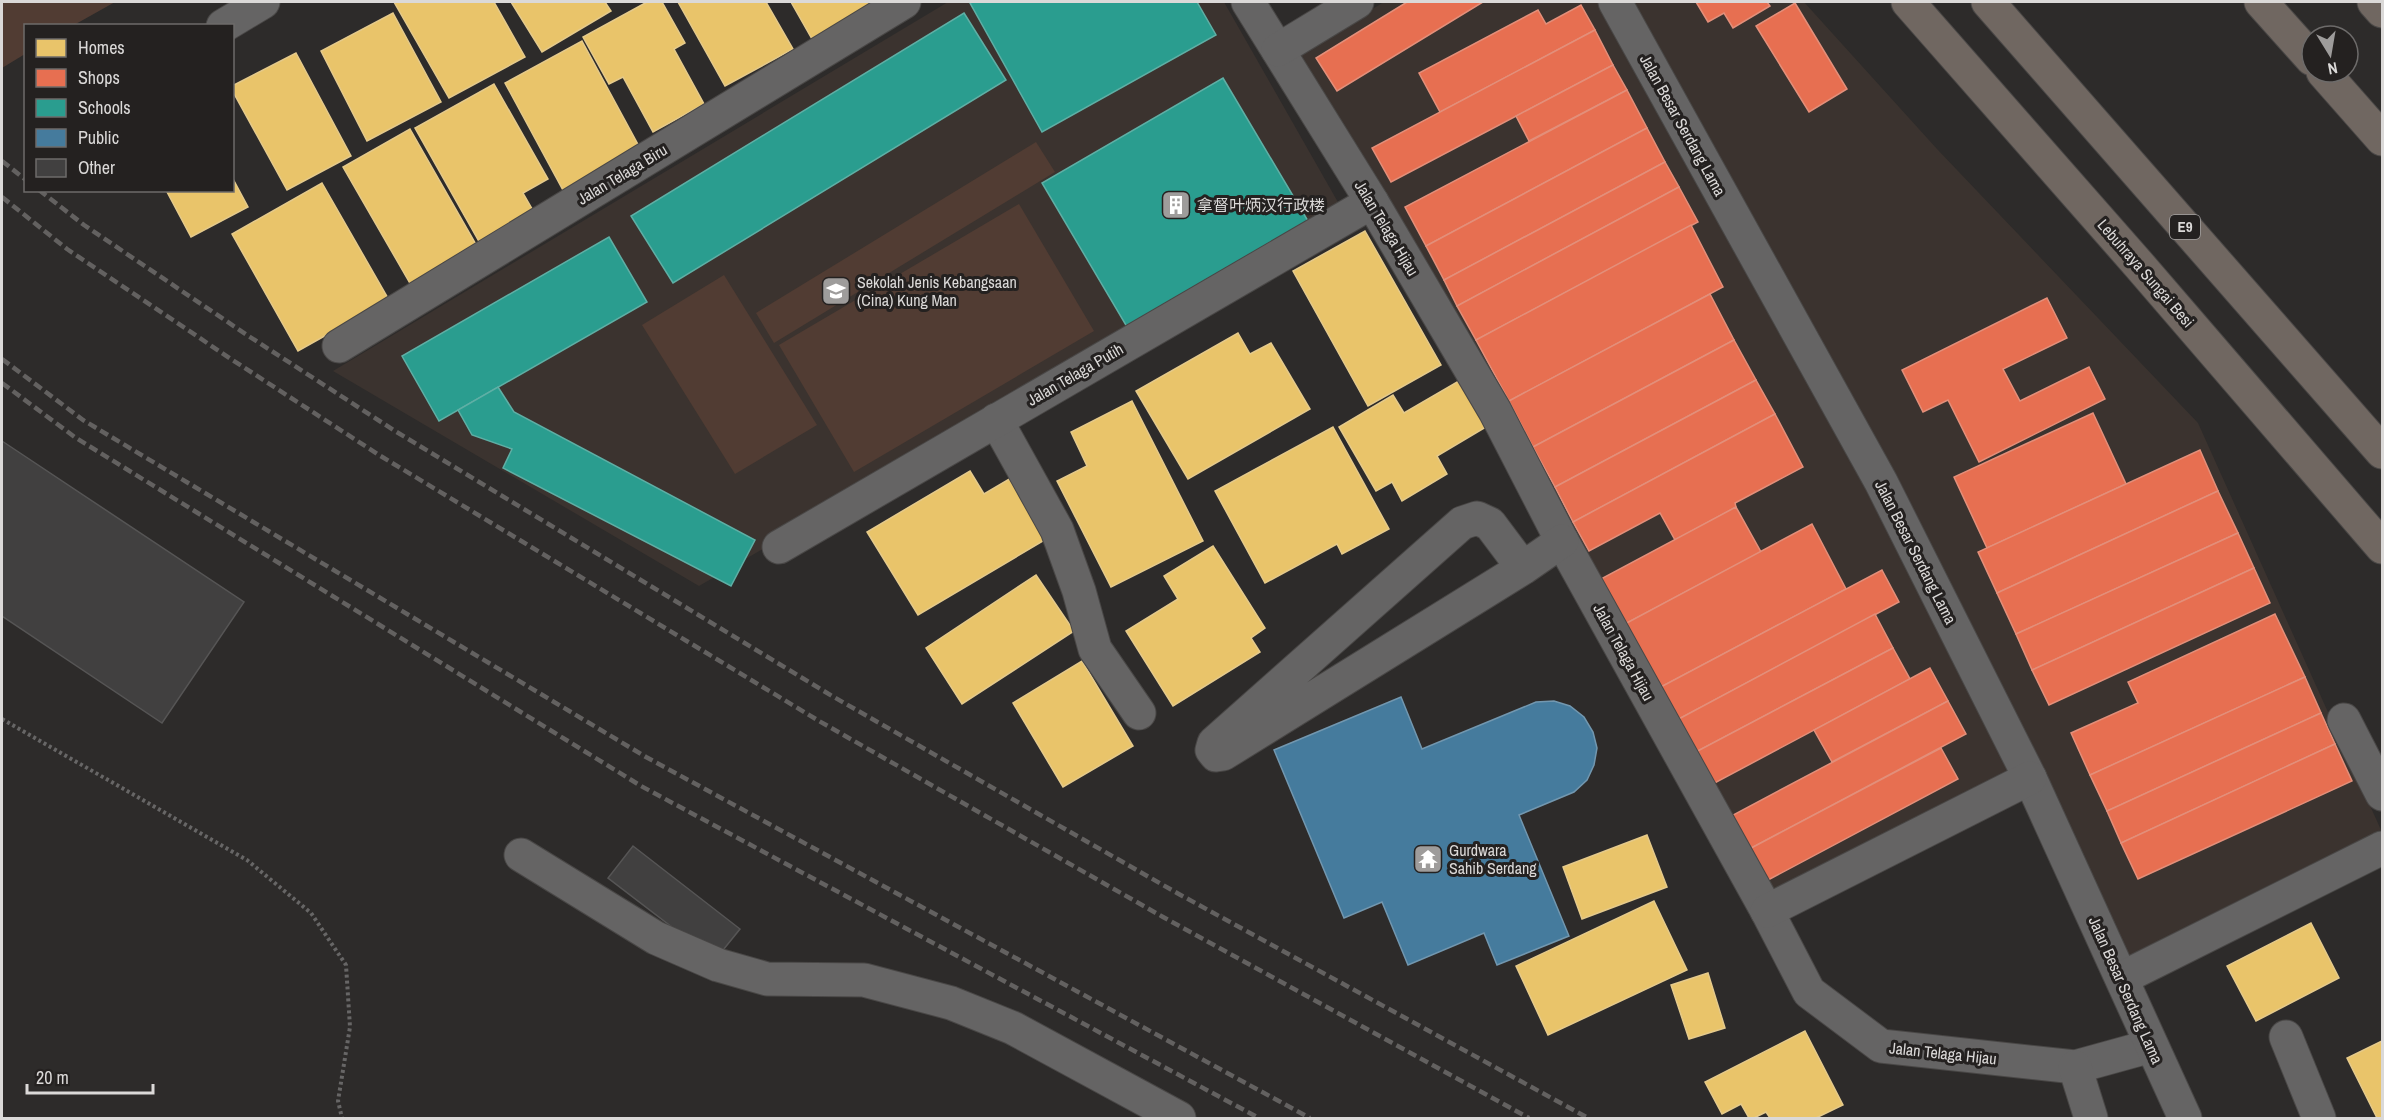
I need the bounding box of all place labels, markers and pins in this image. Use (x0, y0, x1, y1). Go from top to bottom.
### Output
building icon: 拿督叶炳汉行政楼 (1160, 189, 1192, 221)
place label: 拿督叶炳汉行政楼 (1197, 194, 1325, 216)
place label: Sekolah Jenis Kebangsaan (Cina) Kung Man (857, 271, 1017, 311)
school or university icon: Sekolah Jenis Kebangsaan (Cina) Kung Man (820, 275, 852, 307)
place label: Gurdwara Sahib Serdang (1449, 839, 1537, 879)
temple icon: Gurdwara Sahib Serdang (1412, 843, 1444, 875)

